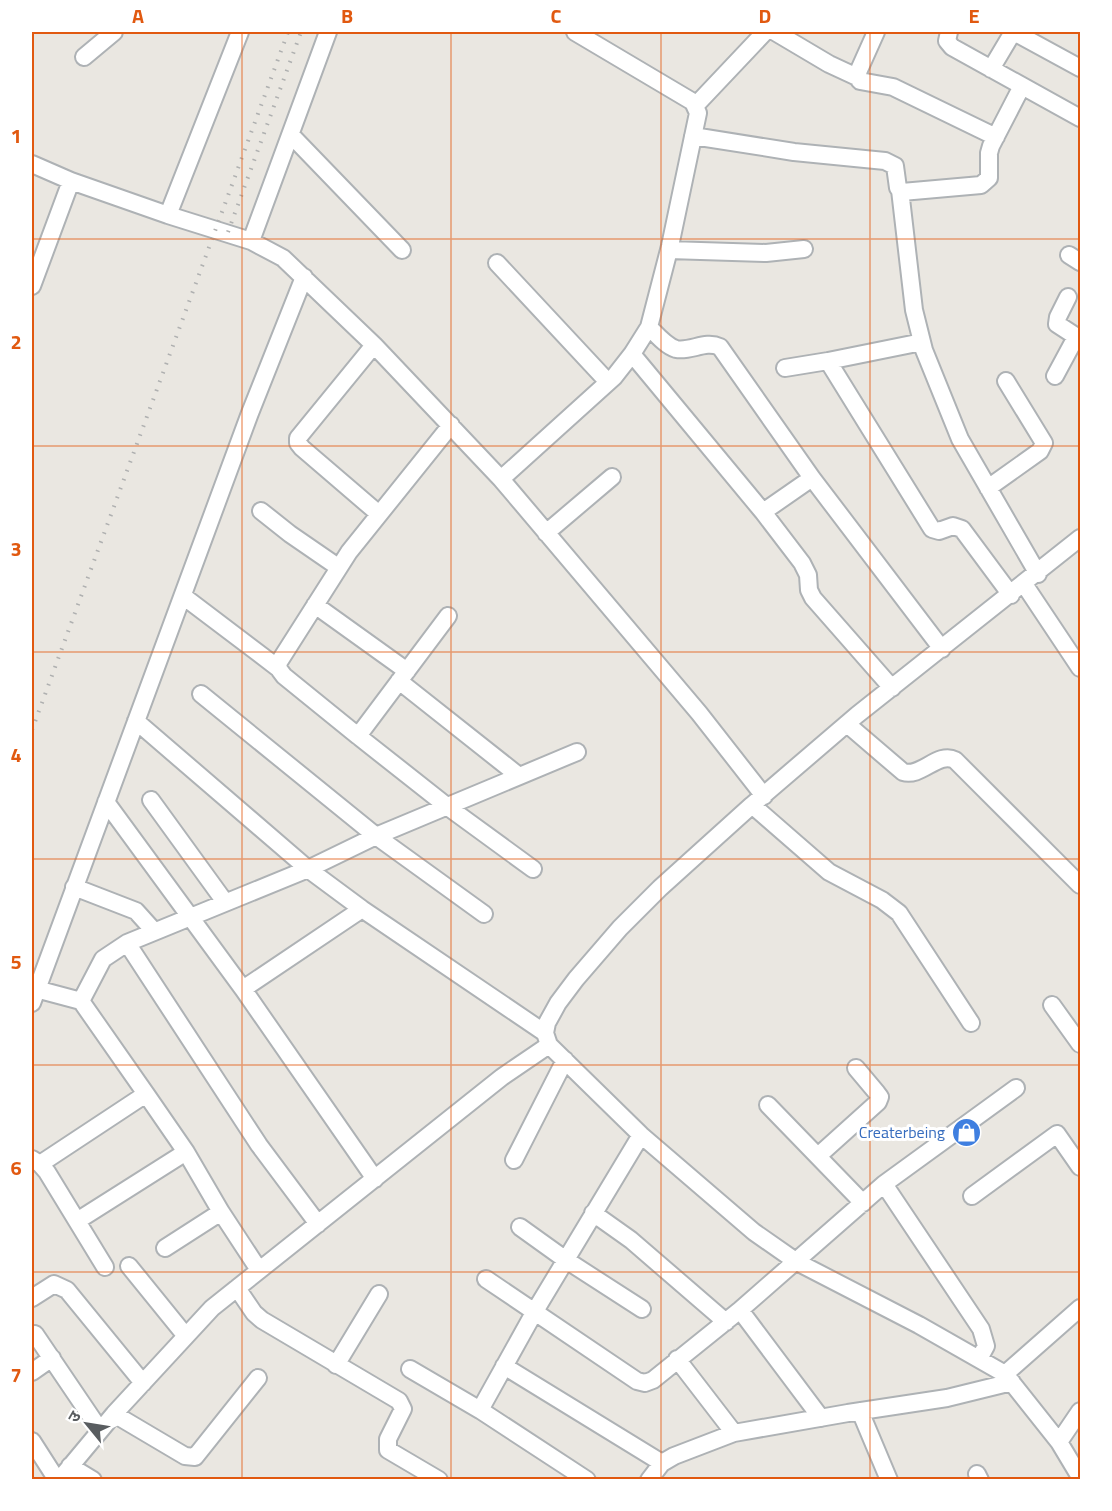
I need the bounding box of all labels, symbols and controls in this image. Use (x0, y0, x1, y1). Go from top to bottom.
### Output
text: A (132, 0, 144, 31)
text: B (341, 0, 353, 31)
text: C (551, 0, 562, 31)
text: D (759, 0, 771, 31)
text: E (968, 0, 980, 31)
text: 1 (10, 120, 22, 151)
text: 2 (10, 326, 22, 357)
text: 3 (10, 533, 22, 564)
text: 4 (10, 739, 22, 770)
text: 5 (10, 946, 22, 977)
shop icon: Createrbeing (950, 1116, 982, 1148)
place label: Createrbeing (859, 1120, 945, 1144)
text: 6 (10, 1152, 22, 1183)
text: 7 (10, 1359, 22, 1390)
north arrow (57, 1394, 117, 1454)
text: उ (61, 1406, 87, 1427)

